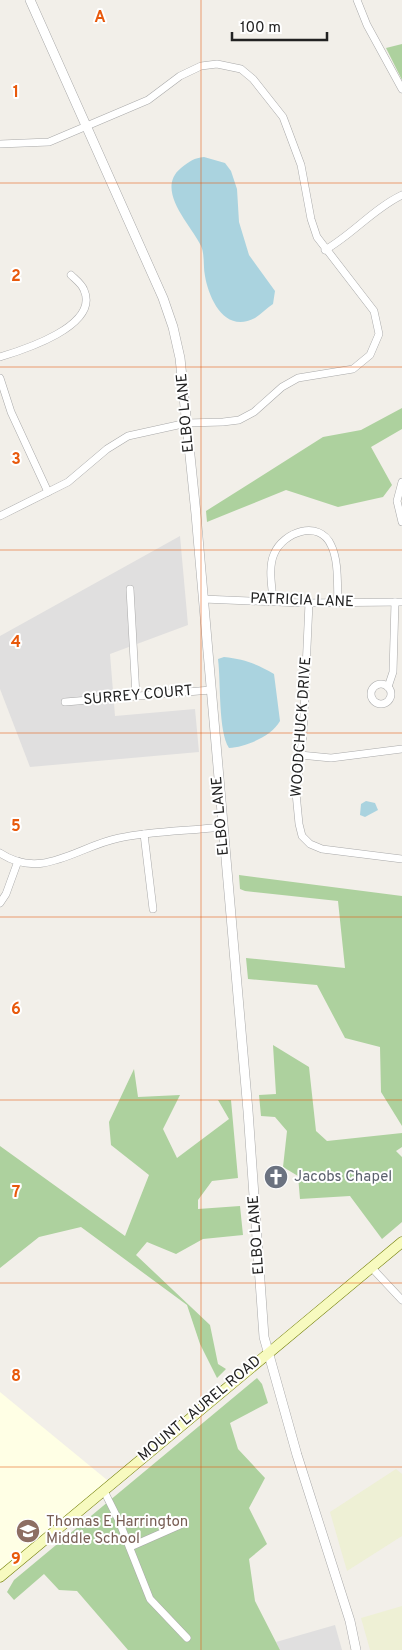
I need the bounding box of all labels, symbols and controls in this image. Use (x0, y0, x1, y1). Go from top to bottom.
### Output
text: A (94, 8, 106, 28)
scale bar (232, 10, 327, 42)
text: 100 m (240, 19, 281, 38)
text: 1 (13, 83, 19, 103)
text: 2 (11, 267, 21, 287)
street label: ELBO LANE (173, 372, 199, 453)
text: 3 (11, 450, 21, 470)
street label: PATRICIA LANE (250, 590, 354, 612)
text: 4 (11, 633, 21, 653)
street label: WOODCHUCK DRIVE (288, 656, 316, 798)
street label: SURREY COURT (83, 682, 193, 710)
street label: ELBO LANE (208, 775, 234, 856)
text: 5 (11, 817, 21, 837)
text: 6 (11, 1000, 21, 1020)
church icon: Jacobs Chapel (263, 1164, 289, 1190)
place label: Jacobs Chapel (294, 1168, 392, 1187)
text: 7 (12, 1183, 20, 1203)
street label: ELBO LANE (245, 1195, 269, 1275)
street label: MOUNT LAUREL ROAD (135, 1352, 265, 1466)
text: 8 (11, 1367, 21, 1387)
place label: Thomas E Harrington Middle School (46, 1513, 188, 1549)
school or university icon: Thomas E Harrington Middle School (15, 1518, 41, 1544)
text: 9 (11, 1550, 21, 1570)

